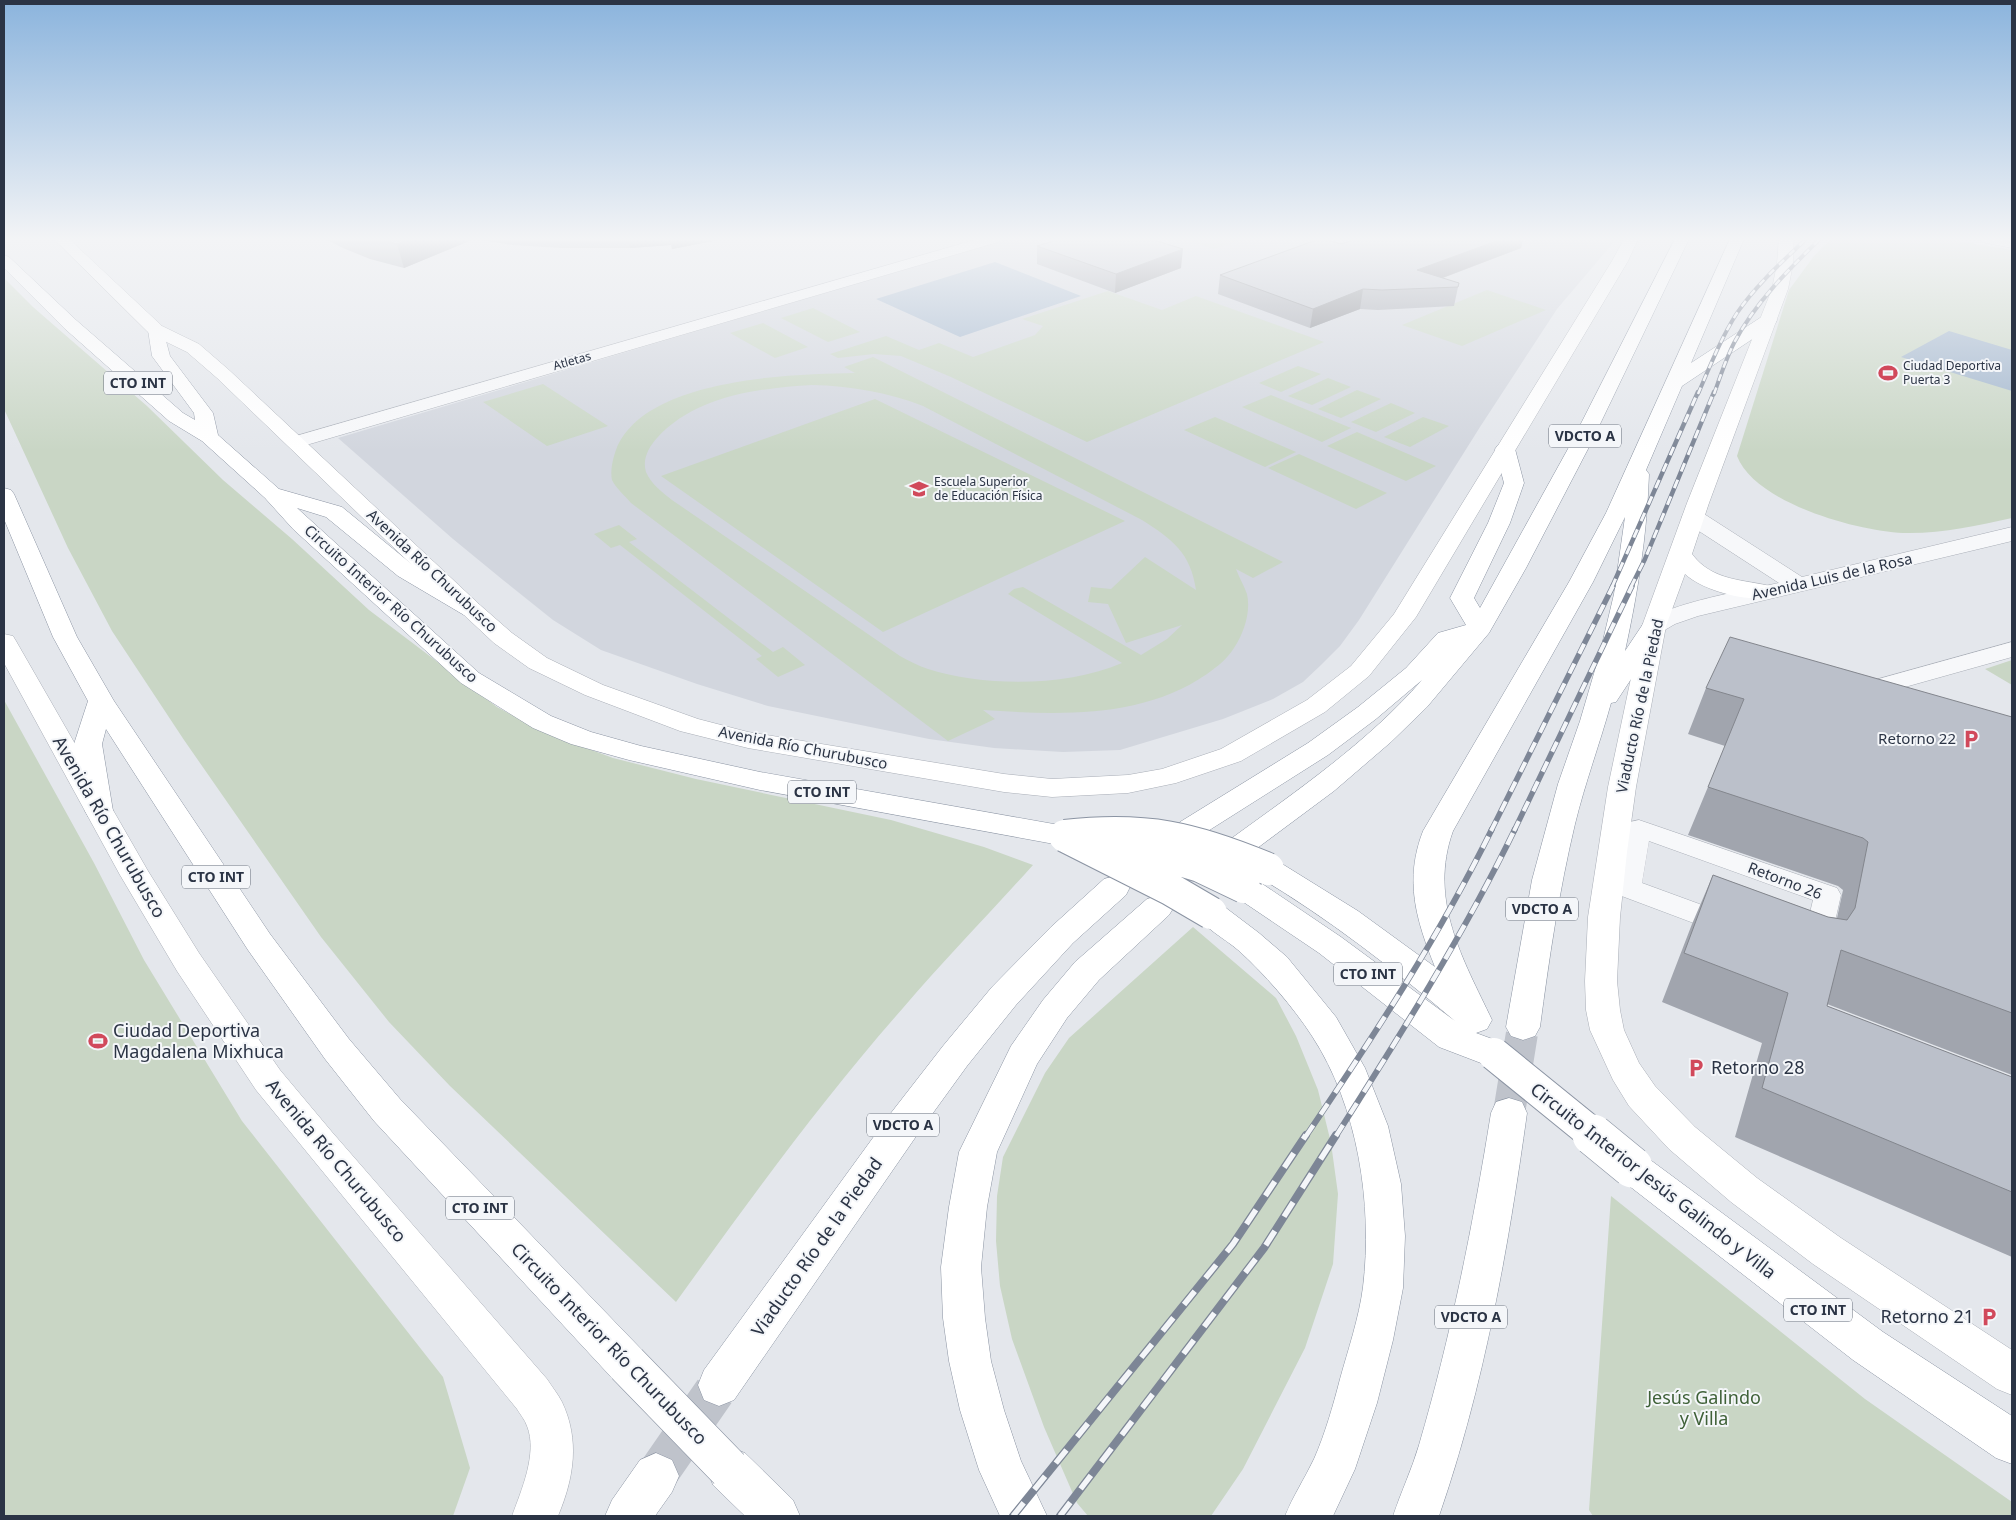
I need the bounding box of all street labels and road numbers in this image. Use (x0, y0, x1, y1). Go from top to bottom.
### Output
street label: Atletas (551, 347, 593, 374)
road number: CTO INT (104, 372, 172, 394)
road number: VDCTO A (1549, 424, 1621, 448)
street label: Avenida Río Churubusco (363, 504, 502, 636)
street label: Circuito Interior Río Churubusco (301, 520, 483, 687)
street label: Avenida Luis de la Rosa (1750, 548, 1914, 604)
street label: Viaducto Río de la Piedad (1611, 617, 1667, 795)
street label: Avenida Río Churubusco (717, 721, 890, 773)
street label: Avenida Río Churubusco (48, 731, 172, 922)
road number: CTO INT (788, 780, 856, 804)
street label: Retorno 26 (1745, 857, 1825, 903)
road number: CTO INT (182, 866, 250, 889)
road number: VDCTO A (1506, 898, 1578, 921)
road number: CTO INT (1334, 962, 1402, 986)
street label: Avenida Río Churubusco (261, 1074, 412, 1247)
street label: Circuito Interior Jesús Galindo y Villa (1526, 1077, 1781, 1284)
road number: VDCTO A (867, 1114, 939, 1136)
street label: Viaducto Río de la Piedad (745, 1152, 887, 1341)
road number: CTO INT (446, 1196, 514, 1220)
street label: Circuito Interior Río Churubusco (506, 1237, 713, 1450)
road number: CTO INT (1784, 1298, 1852, 1322)
road number: VDCTO A (1435, 1305, 1507, 1328)

